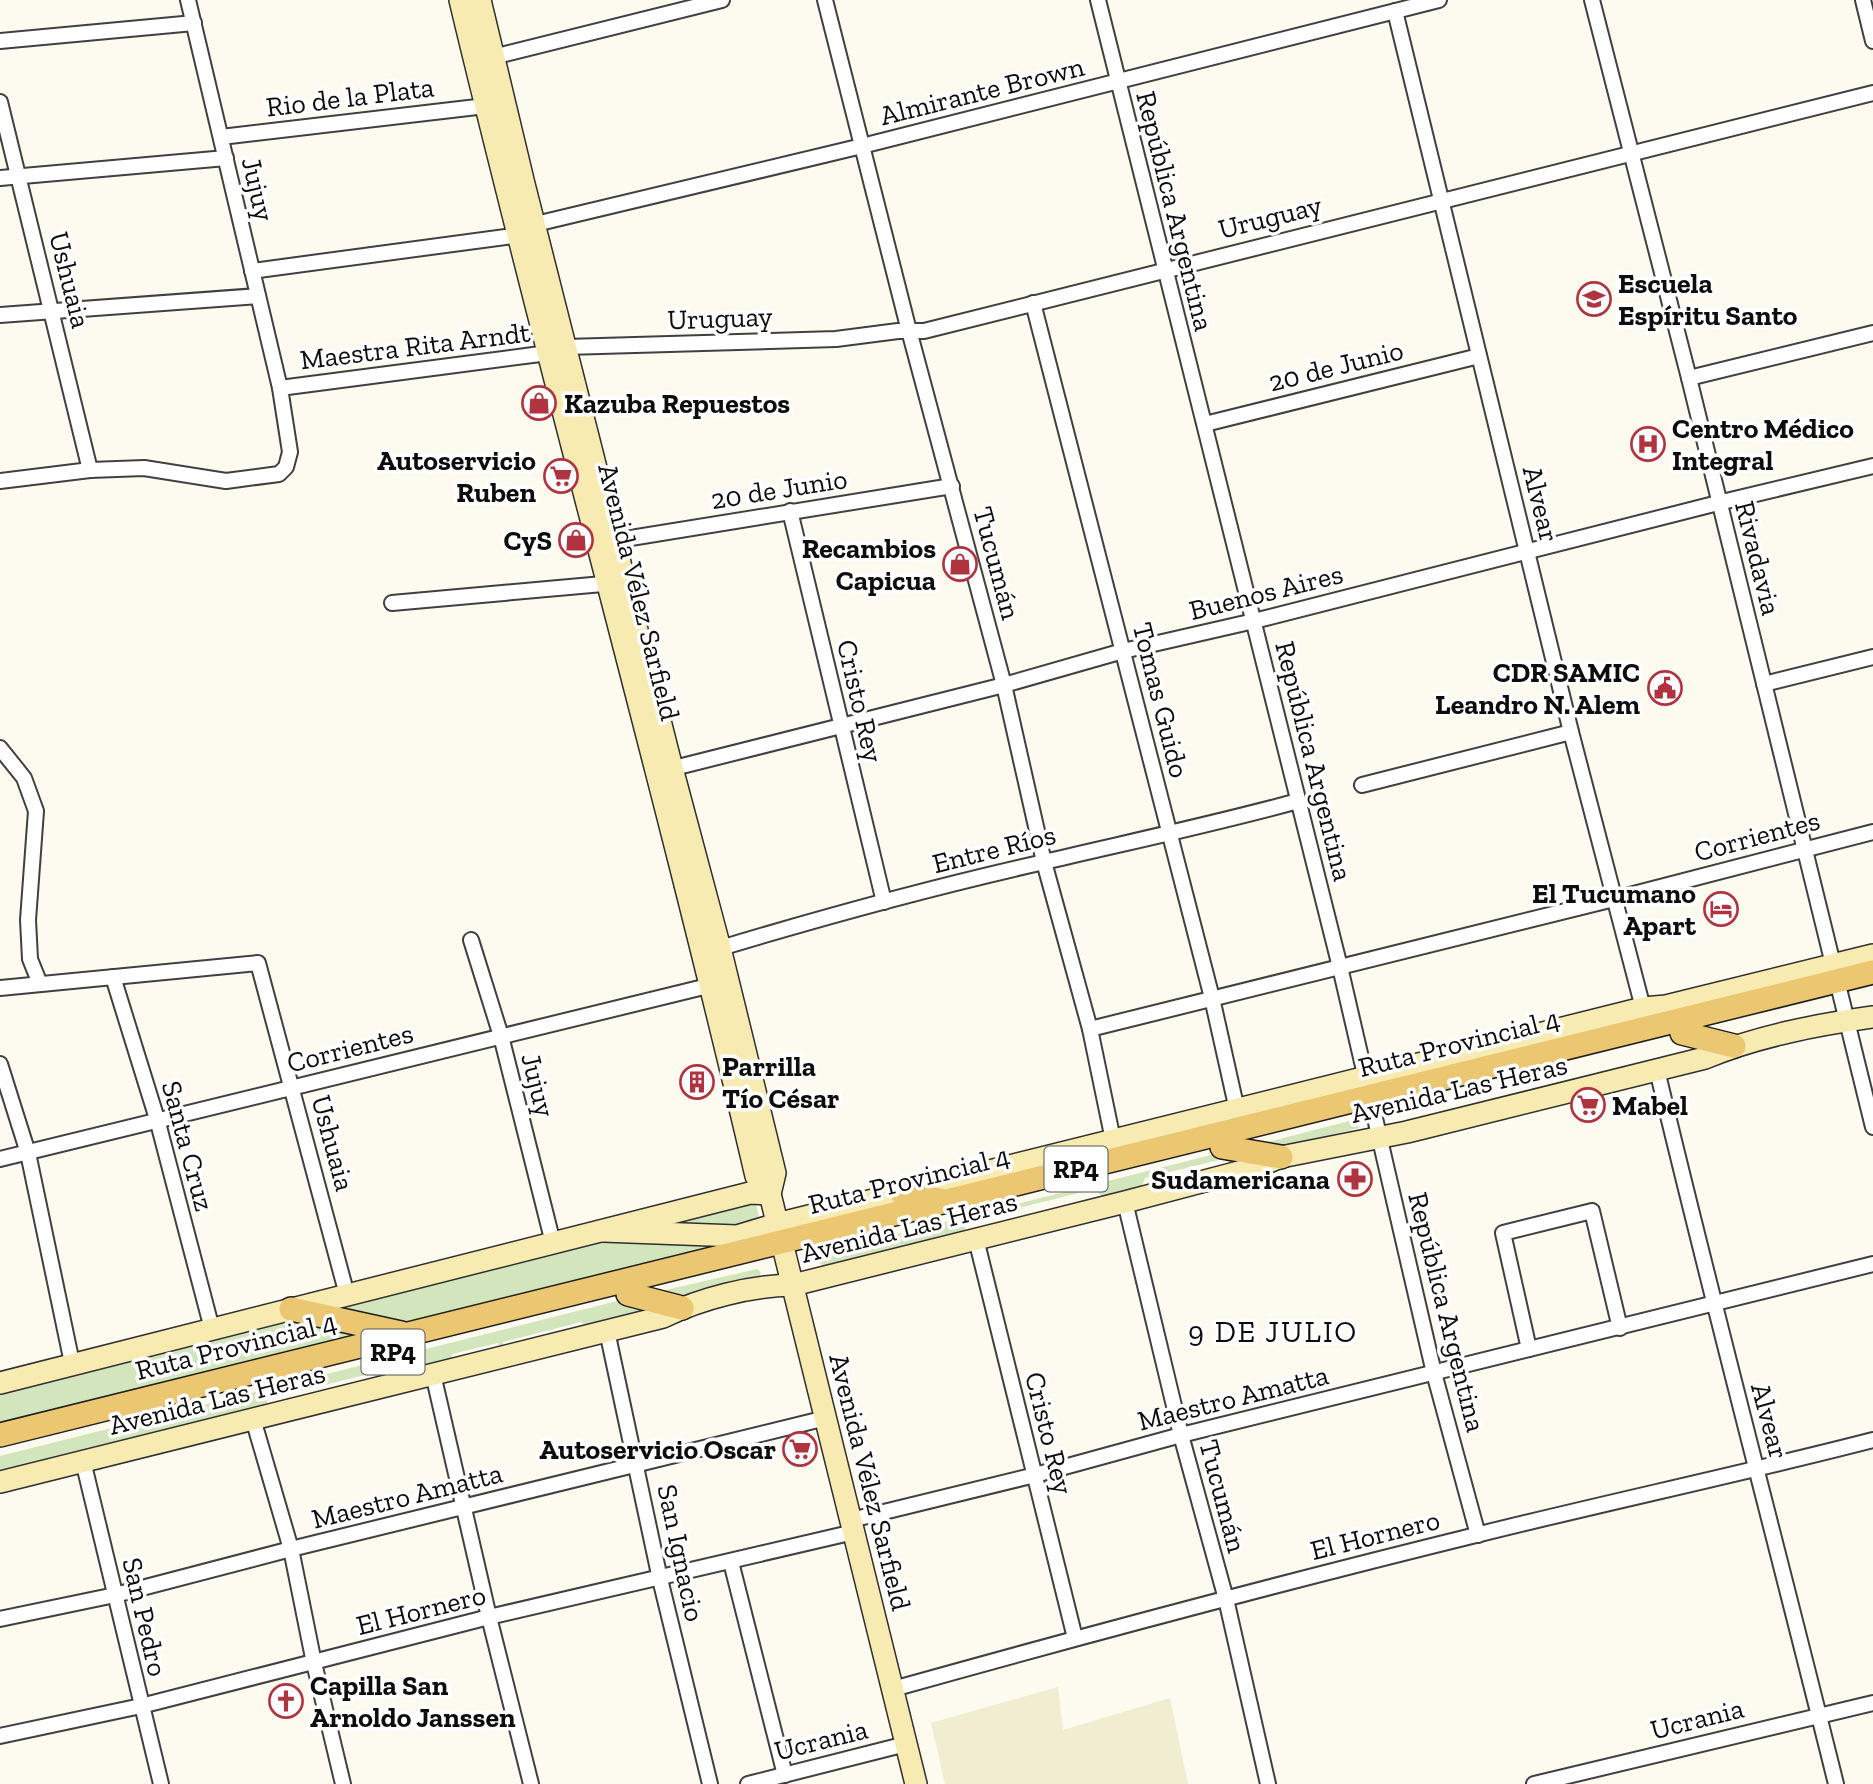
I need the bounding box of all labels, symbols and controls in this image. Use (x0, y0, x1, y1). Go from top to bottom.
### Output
street label: Almirante Brown (877, 50, 1087, 132)
street label: Rio de la Plata (264, 70, 436, 124)
street label: República Argentina (1129, 88, 1221, 335)
street label: Jujuy (235, 154, 281, 225)
street label: Uruguay (1215, 188, 1326, 246)
street label: Ushuaia (42, 229, 98, 332)
place label: Escuela Espíritu Santo (1618, 267, 1798, 332)
school or university icon: Escuela Espíritu Santo (1575, 280, 1613, 318)
street label: Uruguay (667, 300, 774, 336)
street label: Maestra Rita Arndt (298, 315, 533, 376)
street label: 20 de Junio (1265, 333, 1407, 399)
shop icon: Kazuba Repuestos (520, 384, 558, 422)
place label: Kazuba Repuestos (564, 387, 790, 420)
place label: Centro Médico Integral (1672, 412, 1854, 477)
hospital icon: Centro Médico Integral (1629, 425, 1667, 463)
place label: Autoservicio Ruben (377, 444, 536, 509)
supermarket icon: Autoservicio Ruben (542, 457, 580, 495)
street label: Avenida Vélez Sarfield (591, 460, 687, 724)
street label: 20 de Junio (709, 462, 849, 516)
street label: Alvear (1516, 462, 1566, 546)
street label: Rivadavia (1728, 498, 1788, 619)
street label: Tucumán (966, 503, 1028, 623)
shop icon: CyS (557, 521, 595, 559)
place label: CyS (504, 524, 552, 557)
place label: Recambios Capicua (802, 532, 936, 597)
shop icon: Recambios Capicua (941, 545, 979, 583)
street label: Buenos Aires (1186, 557, 1346, 627)
street label: Tomas Guido (1126, 619, 1196, 781)
street label: Cristo Rey (830, 636, 890, 766)
street label: República Argentina (1268, 638, 1360, 885)
place label: CDR SAMIC Leandro N. Alem (1435, 656, 1640, 721)
public building icon: CDR SAMIC Leandro N. Alem (1646, 669, 1684, 707)
street label: Corrientes (1691, 803, 1823, 869)
street label: Entre Ríos (929, 818, 1059, 880)
place label: El Tucumano Apart (1532, 877, 1697, 942)
hotel icon: El Tucumano Apart (1702, 890, 1740, 928)
street label: Ruta Provincial 4 (1355, 1002, 1563, 1084)
street label: Corrientes (284, 1016, 416, 1080)
street label: Avenida Las Heras (1347, 1048, 1571, 1130)
street label: Jujuy (514, 1050, 562, 1121)
place label: Parrilla Tío César (722, 1050, 839, 1115)
building icon: Parrilla Tío César (678, 1063, 716, 1101)
street label: Santa Cruz (155, 1077, 221, 1215)
supermarket icon: Mabel (1569, 1086, 1607, 1124)
place label: Mabel (1612, 1089, 1688, 1122)
street label: Ushuaia (304, 1091, 362, 1195)
street label: Ruta Provincial 4 (805, 1139, 1013, 1221)
road number: RP4 (1044, 1146, 1108, 1192)
pharmacy icon: Sudamericana (1336, 1160, 1374, 1198)
place label: Sudamericana (1151, 1163, 1330, 1196)
street label: Avenida Las Heras (798, 1184, 1020, 1270)
street label: República Argentina (1401, 1189, 1493, 1436)
street label: Ruta Provincial 4 (132, 1305, 340, 1387)
district label: 9 DE JULIO (1188, 1314, 1358, 1350)
road number: RP4 (362, 1330, 424, 1374)
street label: Avenida Vélez Sarfield (822, 1350, 918, 1614)
street label: Avenida Las Heras (106, 1356, 328, 1442)
street label: Maestro Amatta (1134, 1358, 1332, 1438)
street label: Cristo Rey (1018, 1368, 1080, 1498)
street label: Alvear (1744, 1379, 1796, 1463)
supermarket icon: Autoservicio Oscar (781, 1430, 819, 1468)
place label: Autoservicio Oscar (539, 1433, 776, 1466)
street label: Tucumán (1192, 1436, 1254, 1556)
street label: Maestro Amatta (308, 1456, 506, 1536)
street label: San Ignacio (650, 1481, 712, 1625)
street label: El Hornero (1307, 1503, 1443, 1567)
street label: San Pedro (115, 1554, 175, 1680)
street label: El Hornero (353, 1578, 489, 1642)
place label: Capilla San Arnoldo Janssen (310, 1669, 516, 1734)
church icon: Capilla San Arnoldo Janssen (267, 1682, 305, 1720)
street label: Ucrania (1647, 1691, 1747, 1746)
street label: Ucrania (771, 1712, 871, 1767)

